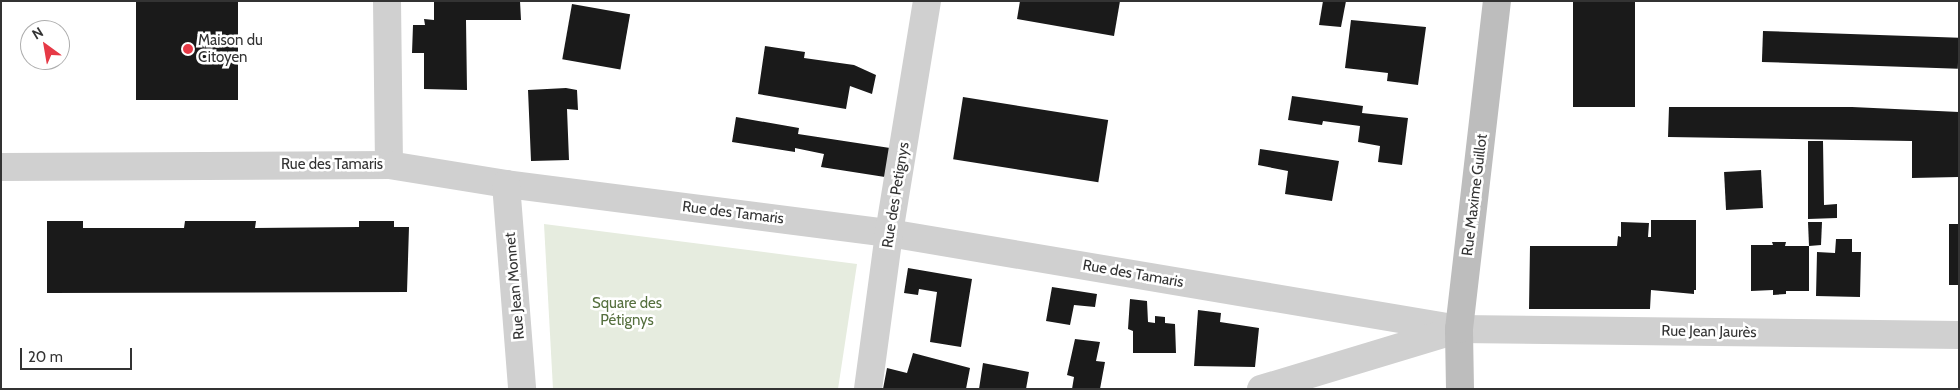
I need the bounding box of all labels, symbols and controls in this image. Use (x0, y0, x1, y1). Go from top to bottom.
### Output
north arrow (20, 20, 70, 70)
text: N (29, 23, 47, 43)
place label: Maison du Citoyen (198, 31, 263, 66)
marker: Maison du Citoyen (182, 43, 194, 55)
street label: Rue Maxime Guillot (1459, 133, 1491, 257)
street label: Rue des Petignys (879, 141, 913, 249)
street label: Rue des Tamaris (281, 156, 383, 174)
street label: Rue des Tamaris (681, 198, 785, 228)
street label: Rue Jean Monnet (501, 232, 529, 340)
street label: Rue des Tamaris (1081, 256, 1185, 292)
park label: Square des Pétignys (592, 294, 662, 329)
street label: Rue Jean Jaurès (1661, 322, 1757, 342)
scale bar (22, 338, 135, 370)
text: 20 m (28, 348, 63, 366)

